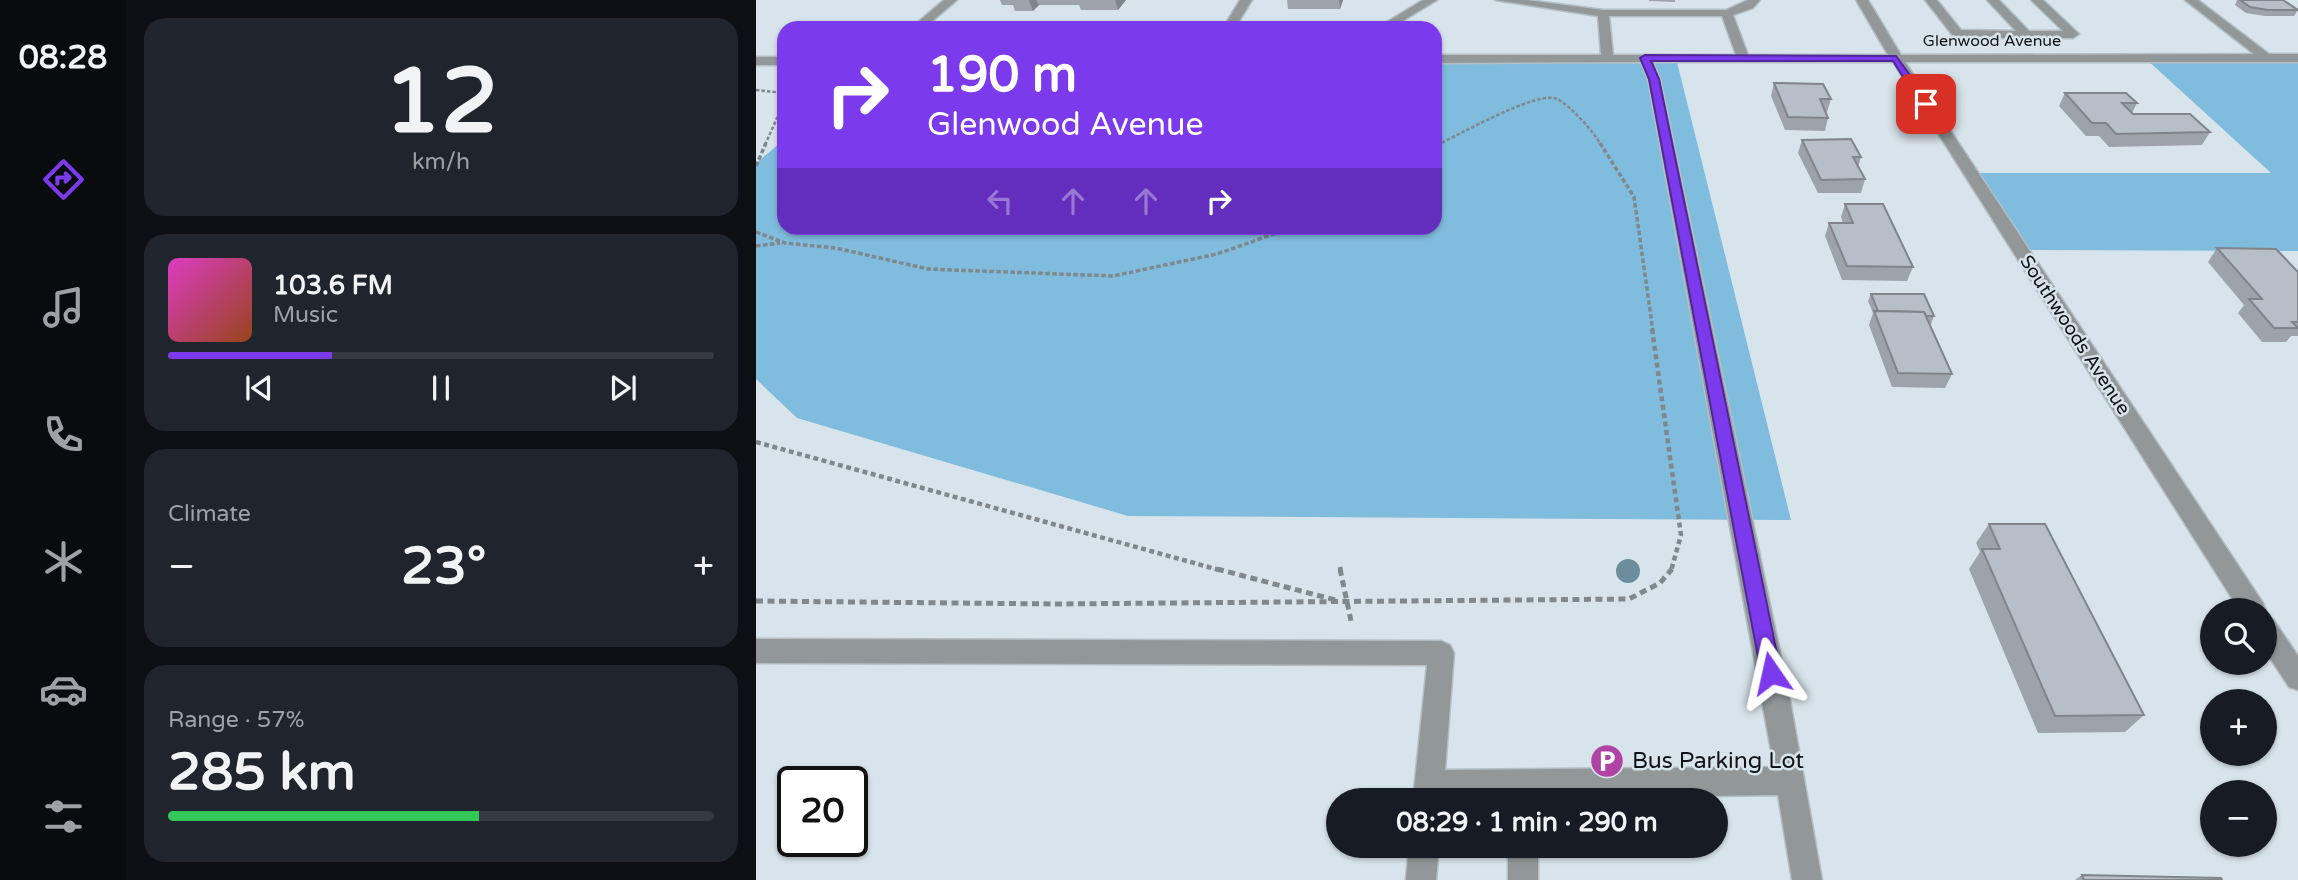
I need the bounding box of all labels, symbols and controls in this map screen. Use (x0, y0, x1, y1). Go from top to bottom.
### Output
street label: Glenwood Avenue (1923, 31, 2061, 51)
text: 08:28 (19, 39, 107, 77)
text: 190 m (927, 46, 1077, 105)
text: 12 (384, 47, 498, 157)
icon: right (812, 49, 903, 140)
pin (1896, 74, 1956, 134)
icon: arrive (1907, 85, 1945, 123)
text: Glenwood Avenue (927, 106, 1204, 144)
text: km/h (412, 148, 470, 176)
icon: directions (39, 155, 88, 204)
icon: left (981, 182, 1019, 220)
icon: ahead (1054, 182, 1092, 220)
icon: ahead (1127, 182, 1165, 220)
icon: right (1200, 182, 1238, 220)
street label: Southwoods Avenue (2015, 251, 2135, 419)
text: 103.6 FM (273, 270, 393, 301)
icon: music (39, 283, 88, 332)
text: Music (273, 301, 338, 329)
icon: previous (240, 369, 278, 407)
icon: pause (422, 369, 460, 407)
icon: next (604, 369, 642, 407)
icon: phone (39, 410, 88, 459)
text: Climate (168, 500, 251, 528)
text: 23° (401, 535, 486, 598)
icon: climate (39, 537, 88, 586)
text: − (168, 544, 195, 590)
text: + (693, 544, 714, 590)
map controls (2200, 598, 2277, 857)
button: search (2200, 598, 2277, 675)
position arrow (1734, 636, 1808, 710)
icon: car (39, 665, 88, 714)
button: + (2200, 689, 2277, 766)
text: Range · 57% (168, 706, 304, 734)
text: 285 km (168, 741, 356, 804)
parking icon: Bus Parking Lot (1588, 742, 1626, 780)
place label: Bus Parking Lot (1632, 747, 1804, 775)
speed limit sign: 20 (777, 766, 868, 857)
button: − (2200, 780, 2277, 857)
icon: filters (39, 792, 88, 841)
text: 08:29 · 1 min · 290 m (1396, 807, 1658, 838)

